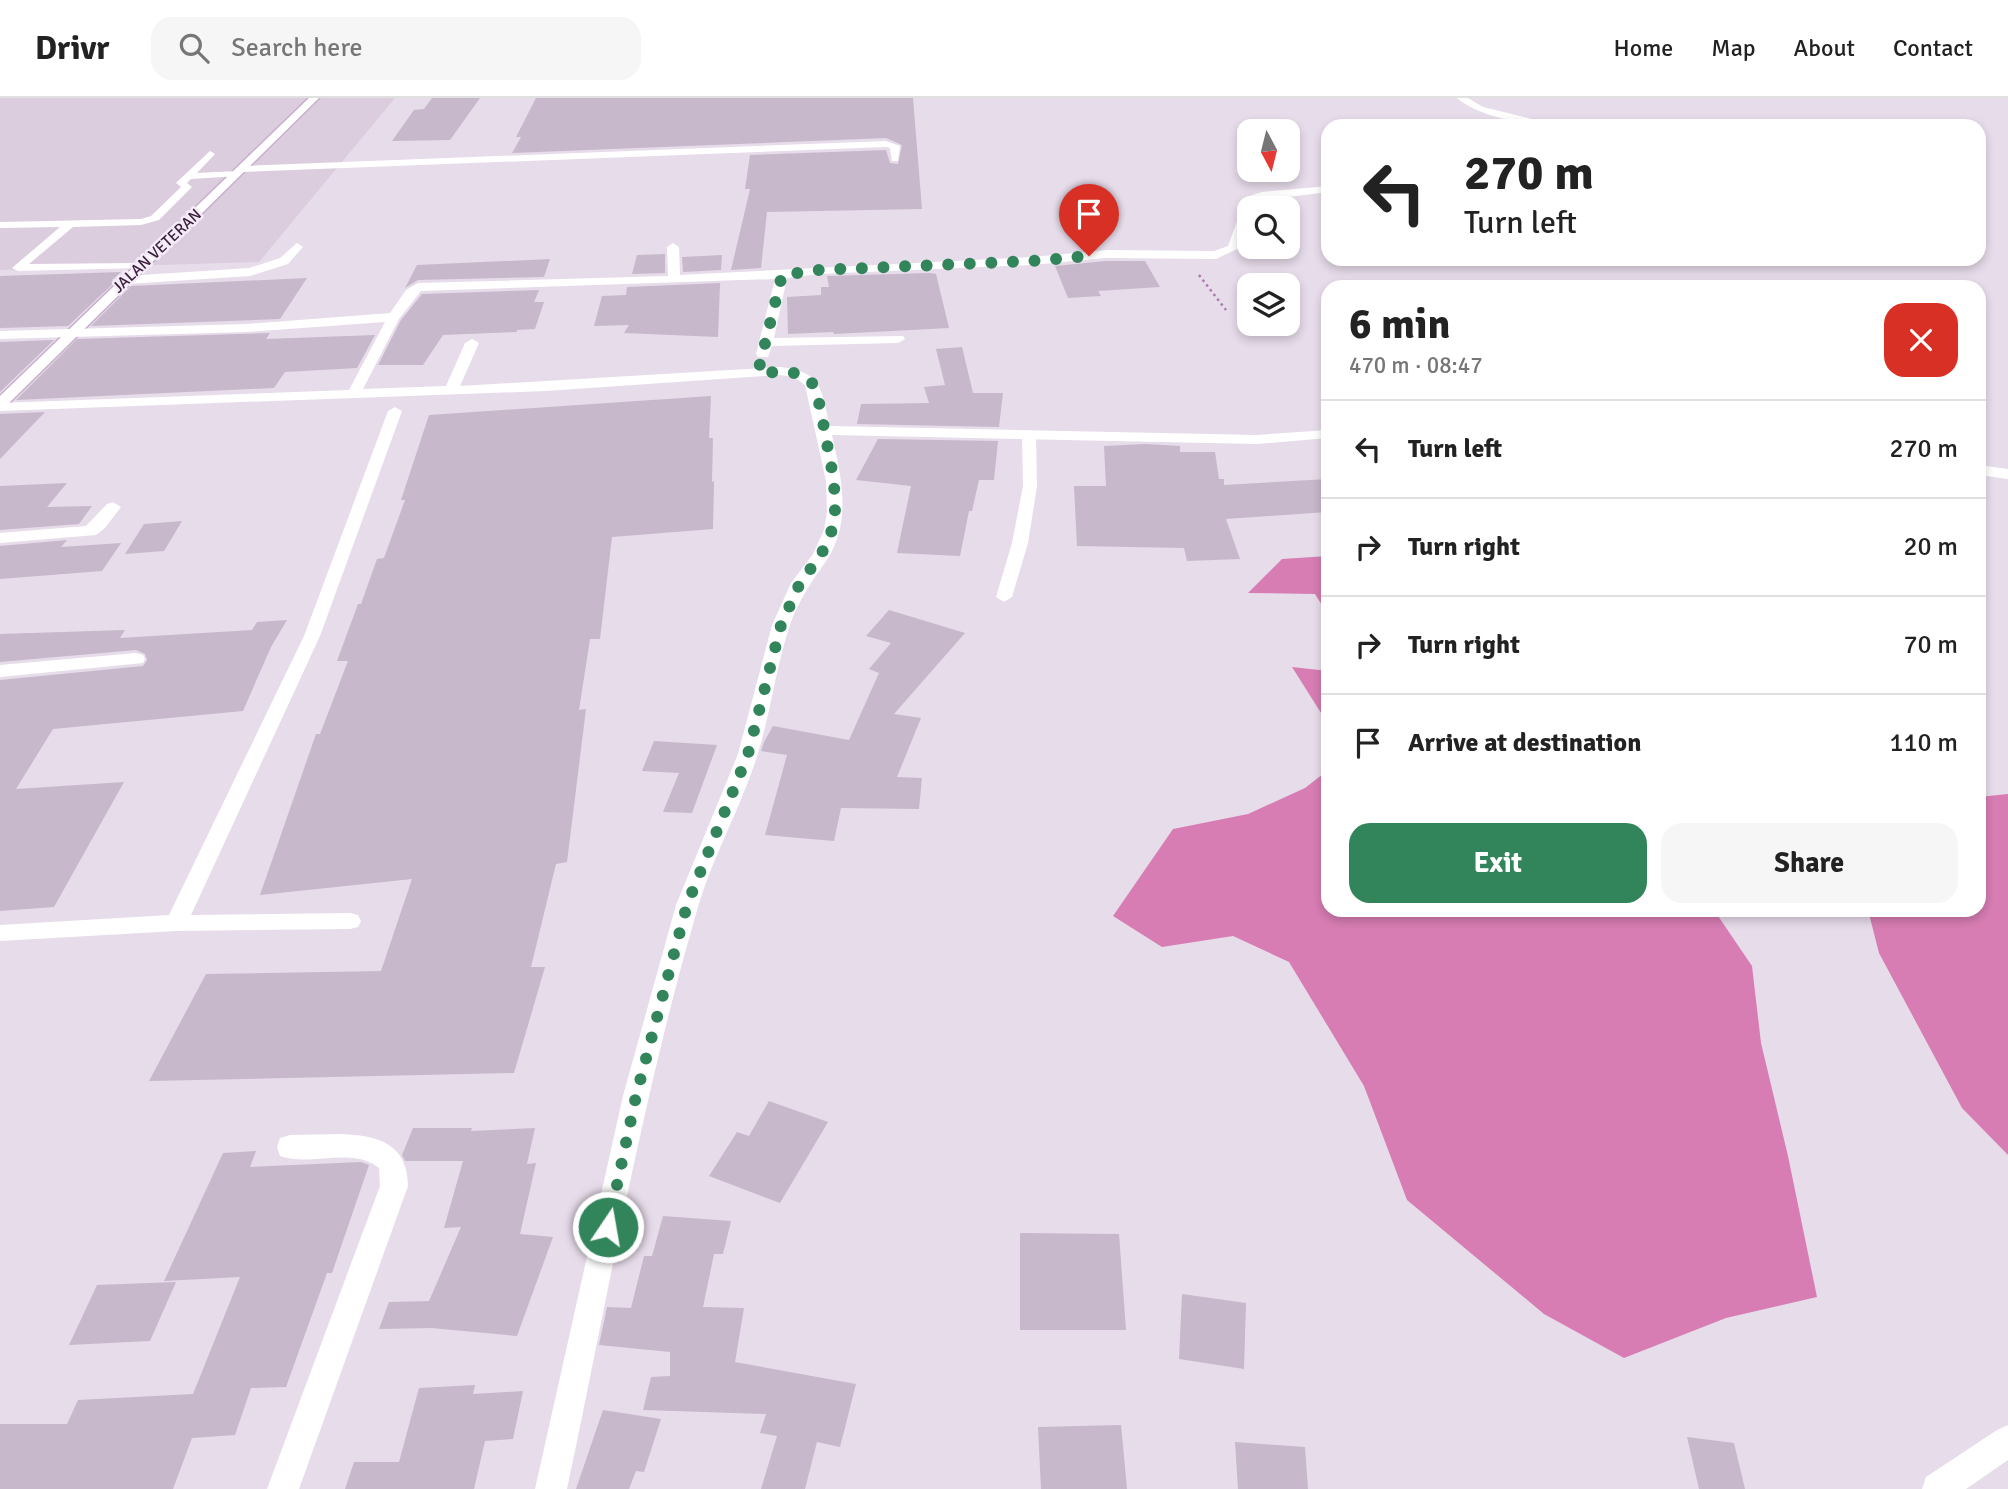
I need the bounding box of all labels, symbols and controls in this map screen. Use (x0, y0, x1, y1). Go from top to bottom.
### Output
search box (151, 17, 641, 80)
text: Drivr (35, 28, 109, 69)
icon: search (175, 29, 213, 67)
text: Search here (231, 32, 362, 64)
text: Home (1613, 33, 1673, 63)
text: Map (1711, 33, 1756, 63)
text: About (1794, 33, 1855, 63)
text: Contact (1893, 33, 1973, 63)
north arrow (1237, 119, 1300, 182)
map controls (1237, 119, 1300, 336)
text: 270 m (1464, 143, 1594, 203)
icon: left (1349, 147, 1440, 238)
pin (1059, 184, 1119, 256)
icon: arrive (1070, 195, 1108, 233)
button: search (1237, 196, 1300, 259)
text: Turn left (1464, 203, 1577, 242)
street label: JALAN VETERAN (108, 205, 206, 297)
button: layers (1237, 273, 1300, 336)
text: 6 min (1349, 299, 1450, 350)
button: close (1884, 303, 1958, 377)
text: 470 m · 08:47 (1349, 351, 1483, 380)
icon: left (1349, 430, 1387, 468)
text: Turn left (1408, 433, 1502, 465)
text: 270 m (1889, 433, 1958, 465)
icon: right (1349, 528, 1387, 566)
text: Turn right (1408, 531, 1520, 563)
text: 20 m (1903, 531, 1958, 563)
icon: right (1349, 626, 1387, 664)
text: Turn right (1408, 629, 1520, 661)
text: 70 m (1903, 629, 1958, 661)
icon: arrive (1349, 724, 1387, 762)
text: Arrive at destination (1408, 727, 1641, 759)
text: 110 m (1889, 727, 1958, 759)
button: Exit (1349, 823, 1647, 903)
button: Share (1661, 823, 1958, 903)
position arrow (571, 1190, 645, 1264)

